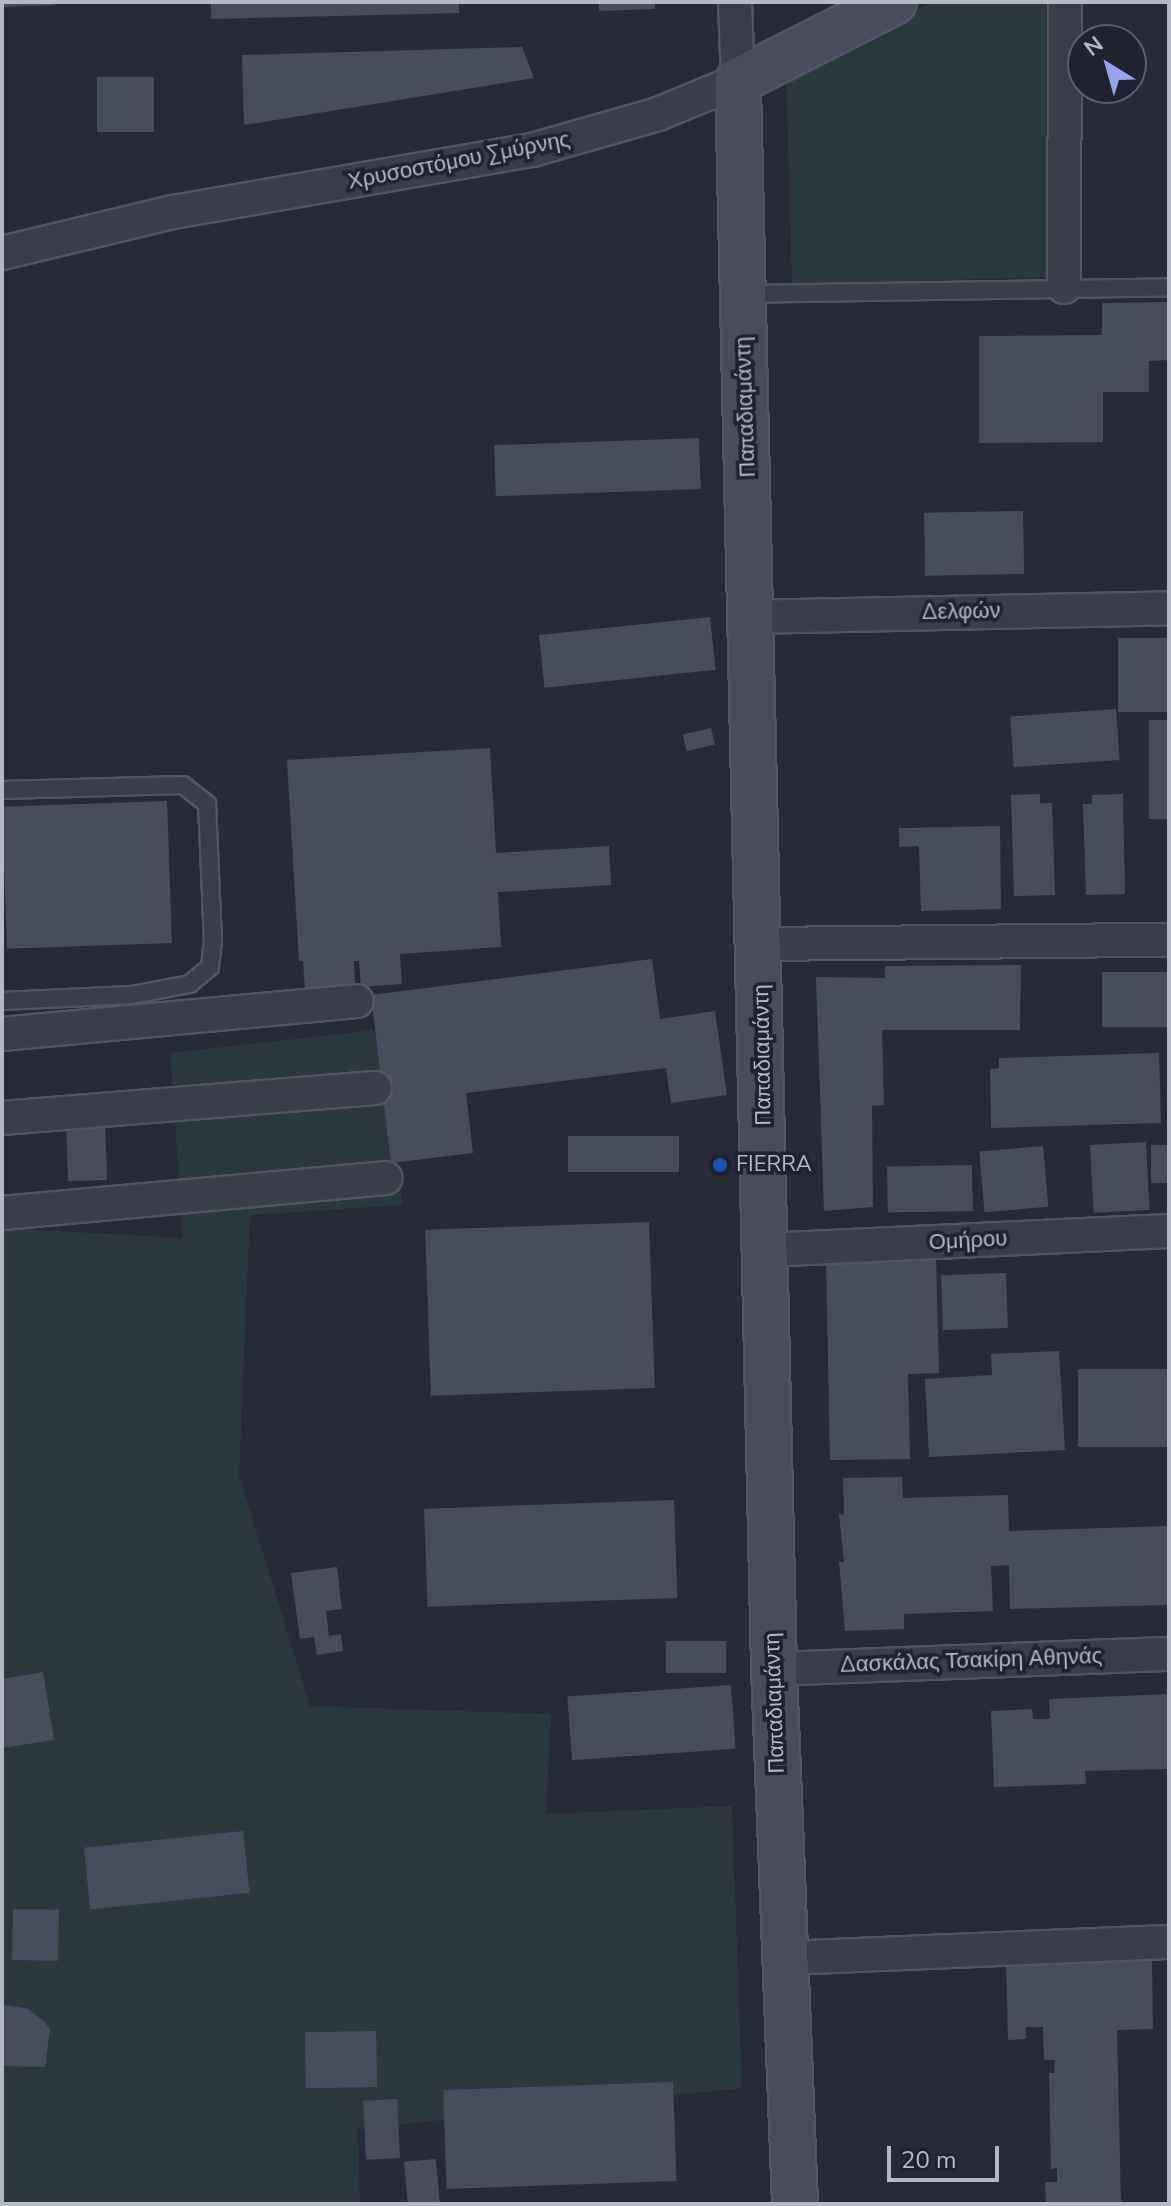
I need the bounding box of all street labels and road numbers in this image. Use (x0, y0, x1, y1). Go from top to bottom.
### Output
street label: Χρυσοστόμου Σμύρνης (346, 127, 572, 195)
street label: Παπαδιαμάντη (730, 336, 762, 478)
street label: Δελφών (921, 598, 1001, 626)
street label: Παπαδιαμάντη (749, 984, 777, 1126)
street label: Ομήρου (928, 1226, 1008, 1256)
street label: Παπαδιαμάντη (759, 1632, 791, 1774)
street label: Δασκάλας Τσακίρη Αθηνάς (839, 1643, 1103, 1679)

